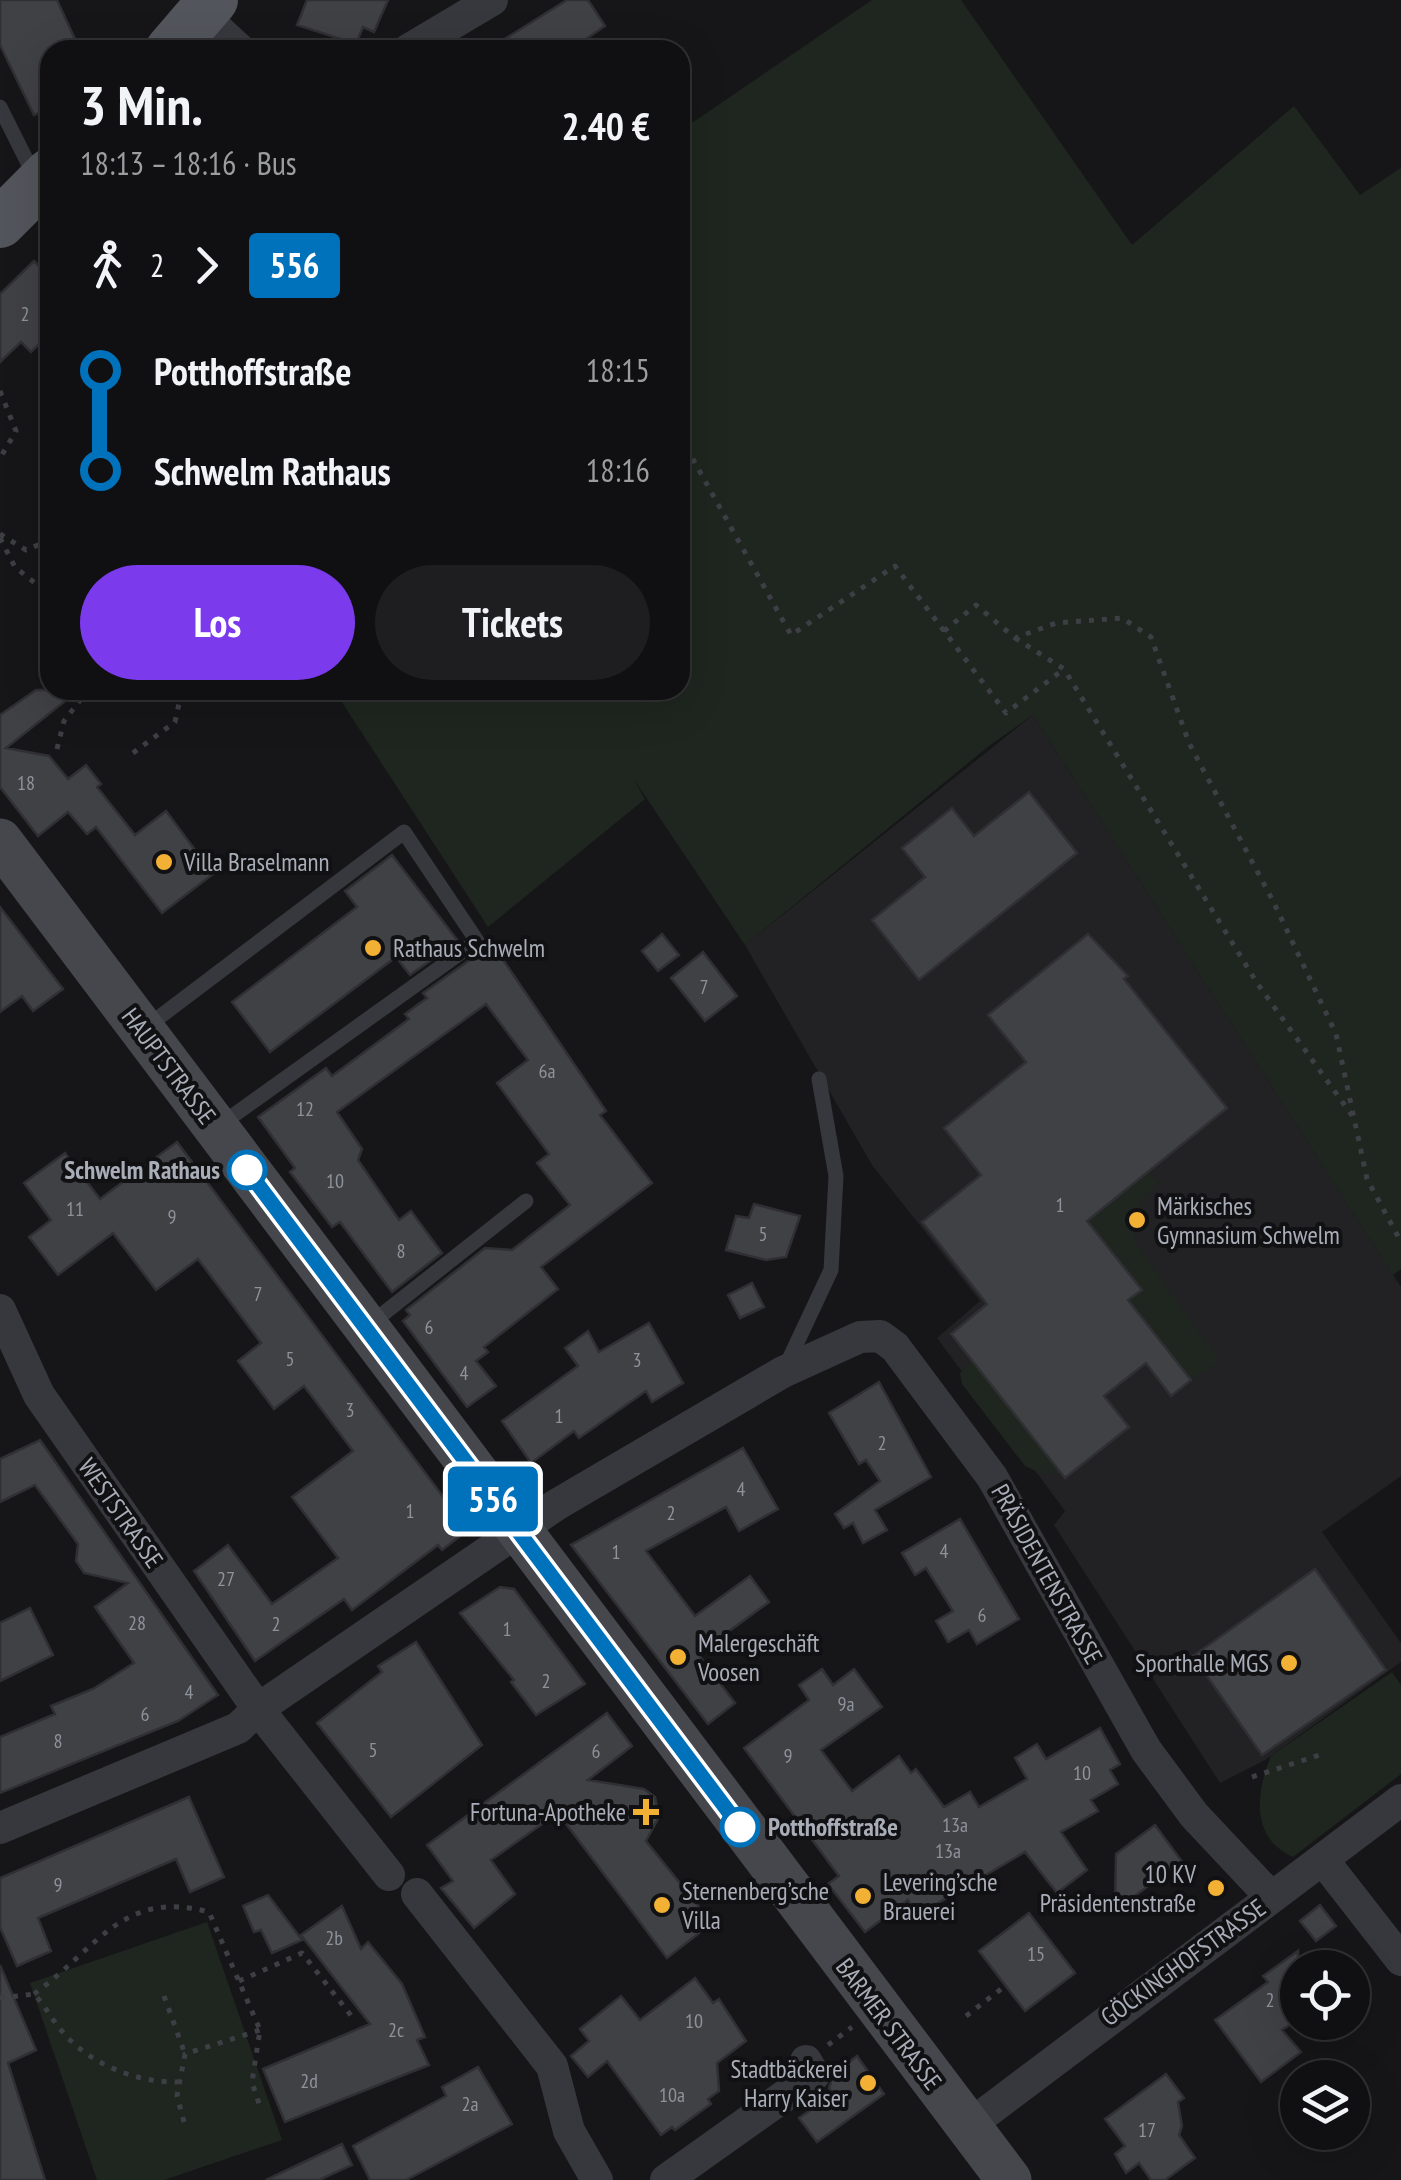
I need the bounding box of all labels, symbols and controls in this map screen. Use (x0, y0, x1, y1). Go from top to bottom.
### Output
text: 3 Min. (80, 69, 203, 140)
text: 2.40 € (561, 101, 650, 150)
text: 18:13 – 18:16 · Bus (80, 142, 297, 184)
icon: walk (80, 238, 135, 293)
icon: forward (179, 238, 234, 293)
text: 556 (269, 242, 320, 288)
text: 2 (150, 244, 164, 286)
house number: 2 (21, 301, 30, 327)
text: Potthoffstraße (154, 346, 351, 395)
text: 18:15 (586, 349, 650, 391)
text: Schwelm Rathaus (154, 446, 391, 495)
text: 18:16 (586, 449, 650, 491)
button: Los (80, 565, 355, 680)
button: Tickets (375, 565, 650, 680)
house number: 18 (17, 770, 35, 796)
place label: Villa Braselmann (183, 846, 329, 878)
marker: Villa Braselmann (153, 851, 175, 873)
place label: Rathaus Schwelm (393, 932, 545, 964)
marker: Rathaus Schwelm (362, 937, 384, 959)
house number: 7 (700, 974, 709, 1000)
street label: HAUPTSTRASSE (115, 1001, 223, 1131)
house number: 6a (539, 1058, 556, 1084)
house number: 12 (296, 1096, 314, 1122)
marker: Schwelm Rathaus (228, 1151, 266, 1189)
place label: Schwelm Rathaus (64, 1154, 220, 1186)
house number: 10 (326, 1168, 344, 1194)
place label: Märkisches Gymnasium Schwelm (1157, 1190, 1340, 1251)
house number: 1 (1056, 1192, 1065, 1218)
house number: 11 (66, 1196, 84, 1222)
house number: 9 (168, 1204, 177, 1230)
marker: Märkisches Gymnasium Schwelm (1126, 1209, 1148, 1231)
house number: 5 (759, 1221, 768, 1247)
house number: 8 (397, 1238, 406, 1264)
house number: 7 (254, 1281, 263, 1307)
house number: 6 (425, 1314, 434, 1340)
house number: 5 (286, 1346, 295, 1372)
house number: 3 (633, 1347, 642, 1373)
house number: 4 (460, 1360, 469, 1386)
house number: 3 (346, 1397, 355, 1423)
house number: 1 (555, 1403, 564, 1429)
house number: 2 (878, 1430, 887, 1456)
street label: WESTSTRASSE (72, 1452, 170, 1574)
line badge: 556 (436, 1466, 550, 1532)
text: 556 (468, 1476, 518, 1522)
house number: 4 (737, 1476, 746, 1502)
street label: PRÄSIDENTENSTRASSE (984, 1478, 1110, 1670)
house number: 1 (406, 1498, 415, 1524)
house number: 2 (667, 1500, 676, 1526)
house number: 4 (940, 1538, 949, 1564)
house number: 1 (612, 1539, 621, 1565)
house number: 27 (217, 1566, 235, 1592)
house number: 6 (978, 1602, 987, 1628)
house number: 28 (128, 1610, 146, 1636)
house number: 2 (272, 1611, 281, 1637)
house number: 1 (503, 1616, 512, 1642)
place label: Malergeschäft Voosen (697, 1627, 820, 1688)
marker: Malergeschäft Voosen (667, 1646, 689, 1668)
place label: Sporthalle MGS (1135, 1647, 1269, 1679)
marker: Sporthalle MGS (1278, 1652, 1300, 1674)
house number: 2 (542, 1668, 551, 1694)
house number: 4 (185, 1679, 194, 1705)
house number: 9a (838, 1691, 855, 1717)
house number: 6 (141, 1701, 150, 1727)
house number: 8 (54, 1728, 63, 1754)
house number: 5 (369, 1737, 378, 1763)
house number: 6 (592, 1738, 601, 1764)
house number: 9 (784, 1743, 793, 1769)
house number: 10 (1073, 1760, 1091, 1786)
place label: Fortuna-Apotheke (470, 1796, 626, 1828)
marker: Fortuna-Apotheke (635, 1801, 657, 1823)
marker: Potthoffstraße (721, 1808, 759, 1846)
place label: Potthoffstraße (768, 1811, 898, 1843)
house number: 13a (942, 1812, 968, 1838)
house number: 13a (935, 1838, 961, 1864)
place label: 10 KV Präsidentenstraße (1040, 1858, 1196, 1919)
place label: Levering’sche Brauerei (883, 1866, 998, 1927)
house number: 9 (54, 1872, 63, 1898)
place label: Sternenberg’sche Villa (681, 1875, 829, 1936)
marker: 10 KV Präsidentenstraße (1205, 1877, 1227, 1899)
marker: Levering’sche Brauerei (852, 1885, 874, 1907)
street label: GÖCKINGHOFSTRASSE (1094, 1891, 1272, 2033)
marker: Sternenberg’sche Villa (651, 1894, 673, 1916)
house number: 2b (325, 1925, 343, 1951)
house number: 15 (1027, 1941, 1045, 1967)
map controls (1280, 1950, 1370, 2150)
button: locate (1280, 1950, 1370, 2040)
street label: BARMER STRASSE (829, 1952, 949, 2096)
house number: 2 (1266, 1987, 1275, 2013)
house number: 10 (685, 2008, 703, 2034)
house number: 2c (388, 2017, 404, 2043)
place label: Stadtbäckerei Harry Kaiser (731, 2053, 848, 2114)
button: layers (1280, 2060, 1370, 2150)
house number: 2d (300, 2068, 318, 2094)
marker: Stadtbäckerei Harry Kaiser (857, 2072, 879, 2094)
house number: 10a (659, 2082, 685, 2108)
house number: 2a (462, 2091, 479, 2117)
house number: 17 (1138, 2117, 1156, 2143)

